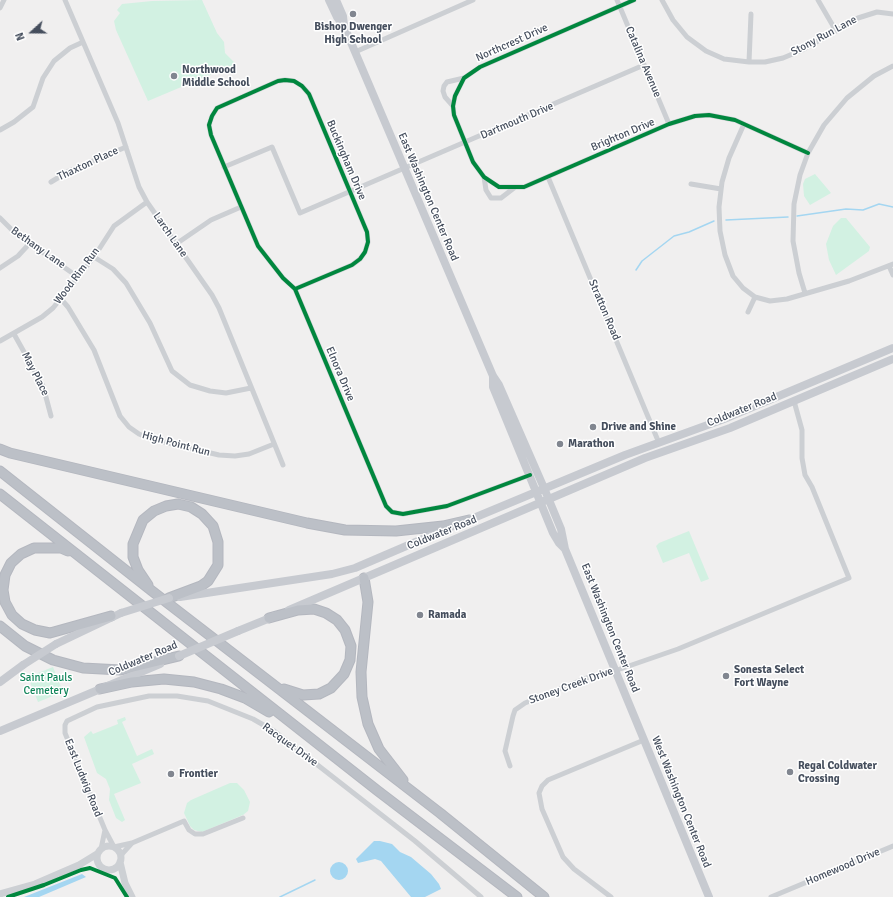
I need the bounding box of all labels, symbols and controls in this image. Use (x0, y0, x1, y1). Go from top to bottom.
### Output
marker: Bishop Dwenger High School (348, 9, 358, 19)
north arrow (12, 12, 52, 52)
street label: Stony Run Lane (789, 13, 859, 59)
place label: Bishop Dwenger High School (314, 20, 392, 46)
street label: Northcrest Drive (474, 21, 550, 65)
street label: Catalina Avenue (622, 24, 664, 100)
text: N (13, 31, 28, 42)
place label: Northwood Middle School (182, 63, 250, 89)
marker: Northwood Middle School (169, 71, 179, 81)
street label: Dartmouth Drive (478, 100, 556, 142)
street label: Brighton Drive (589, 116, 657, 154)
street label: Buckingham Drive (323, 118, 369, 202)
street label: East Washington Center Road (395, 131, 461, 263)
street label: Thaxton Place (55, 144, 121, 184)
street label: Larch Lane (150, 210, 190, 260)
street label: Bethany Lane (8, 224, 68, 272)
street label: Wood Rim Run (51, 245, 103, 307)
street label: Stratton Road (585, 278, 623, 342)
street label: Elnora Drive (323, 345, 357, 403)
street label: May Place (18, 350, 52, 398)
street label: Coldwater Road (705, 390, 779, 430)
place label: Drive and Shine (601, 420, 676, 434)
marker: Drive and Shine (588, 422, 598, 432)
street label: High Point Run (141, 429, 211, 459)
place label: Marathon (568, 437, 614, 451)
marker: Marathon (555, 439, 565, 449)
street label: Coldwater Road (405, 513, 479, 553)
street label: East Washington Center Road (578, 561, 642, 695)
place label: Ramada (428, 608, 466, 622)
marker: Ramada (415, 610, 425, 620)
street label: Coldwater Road (106, 638, 180, 680)
place label: Sonesta Select Fort Wayne (734, 663, 804, 689)
street label: Stoney Creek Drive (527, 665, 615, 707)
park label: Saint Pauls Cemetery (20, 671, 72, 697)
marker: Sonesta Select Fort Wayne (721, 671, 731, 681)
street label: Racquet Drive (260, 720, 320, 770)
street label: West Washington Center Road (648, 734, 714, 870)
street label: East Ludwig Road (61, 737, 105, 819)
place label: Regal Coldwater Crossing (798, 759, 877, 785)
place label: Frontier (179, 767, 218, 781)
marker: Regal Coldwater Crossing (785, 767, 795, 777)
marker: Frontier (166, 769, 176, 779)
street label: Homewood Drive (804, 845, 882, 889)

